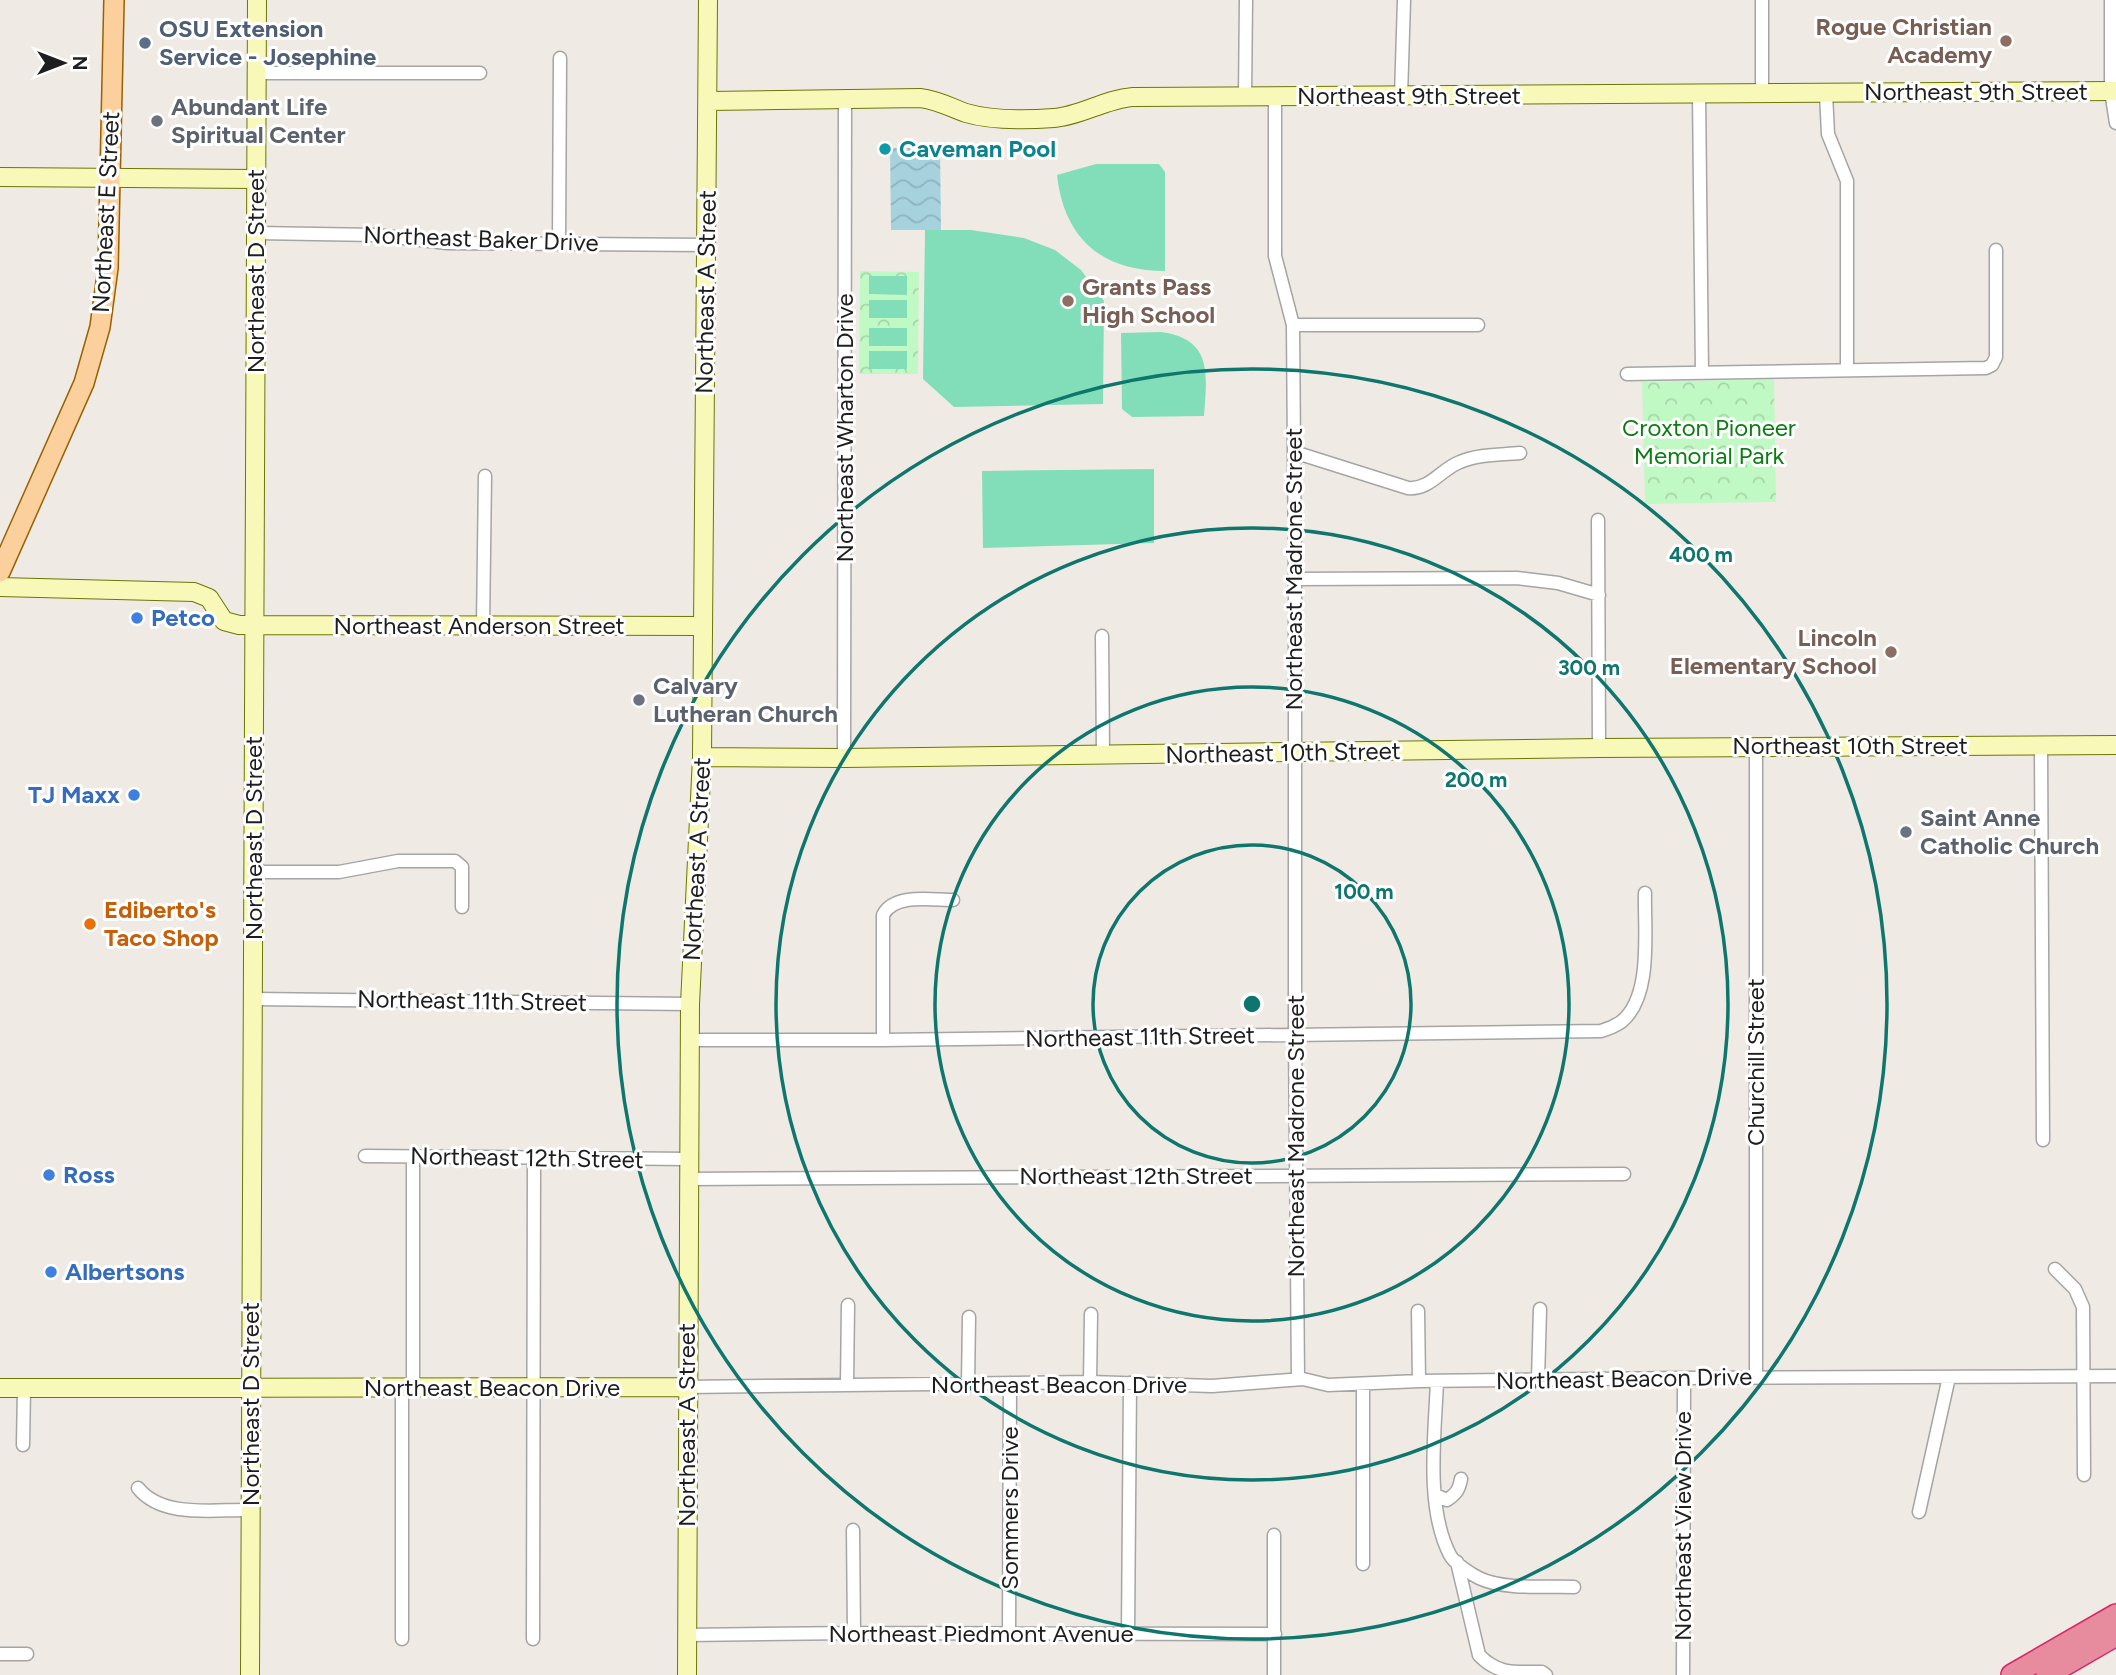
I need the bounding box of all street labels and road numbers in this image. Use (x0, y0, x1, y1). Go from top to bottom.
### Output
street label: Northeast 9th Street (1864, 77, 2088, 106)
street label: Northeast 9th Street (1297, 81, 1521, 110)
street label: Northeast E Street (86, 110, 125, 314)
street label: Northeast D Street (241, 169, 270, 373)
street label: Northeast A Street (689, 190, 722, 394)
street label: Northeast Baker Drive (363, 220, 599, 257)
street label: Northeast Wharton Drive (830, 293, 859, 563)
street label: Northeast Madrone Street (1279, 428, 1308, 710)
street label: Northeast Anderson Street (333, 611, 625, 640)
street label: Northeast 10th Street (1732, 731, 1968, 760)
street label: Northeast D Street (239, 736, 268, 940)
street label: Northeast 10th Street (1165, 736, 1401, 769)
street label: Northeast A Street (677, 756, 716, 962)
street label: Churchill Street (1741, 978, 1770, 1146)
street label: Northeast 11th Street (357, 984, 587, 1017)
street label: Northeast Madrone Street (1281, 995, 1310, 1277)
street label: Northeast 11th Street (1025, 1020, 1255, 1053)
street label: Northeast 12th Street (410, 1141, 644, 1174)
street label: Northeast 12th Street (1019, 1161, 1253, 1190)
street label: Northeast D Street (236, 1302, 265, 1506)
street label: Northeast A Street (672, 1323, 701, 1527)
street label: Northeast Beacon Drive (1496, 1362, 1752, 1395)
street label: Northeast Beacon Drive (931, 1370, 1187, 1399)
street label: Northeast Beacon Drive (364, 1373, 620, 1402)
street label: Northeast View Drive (1668, 1411, 1697, 1641)
street label: Sommers Drive (995, 1426, 1024, 1590)
street label: Northeast Piedmont Avenue (828, 1619, 1134, 1648)

